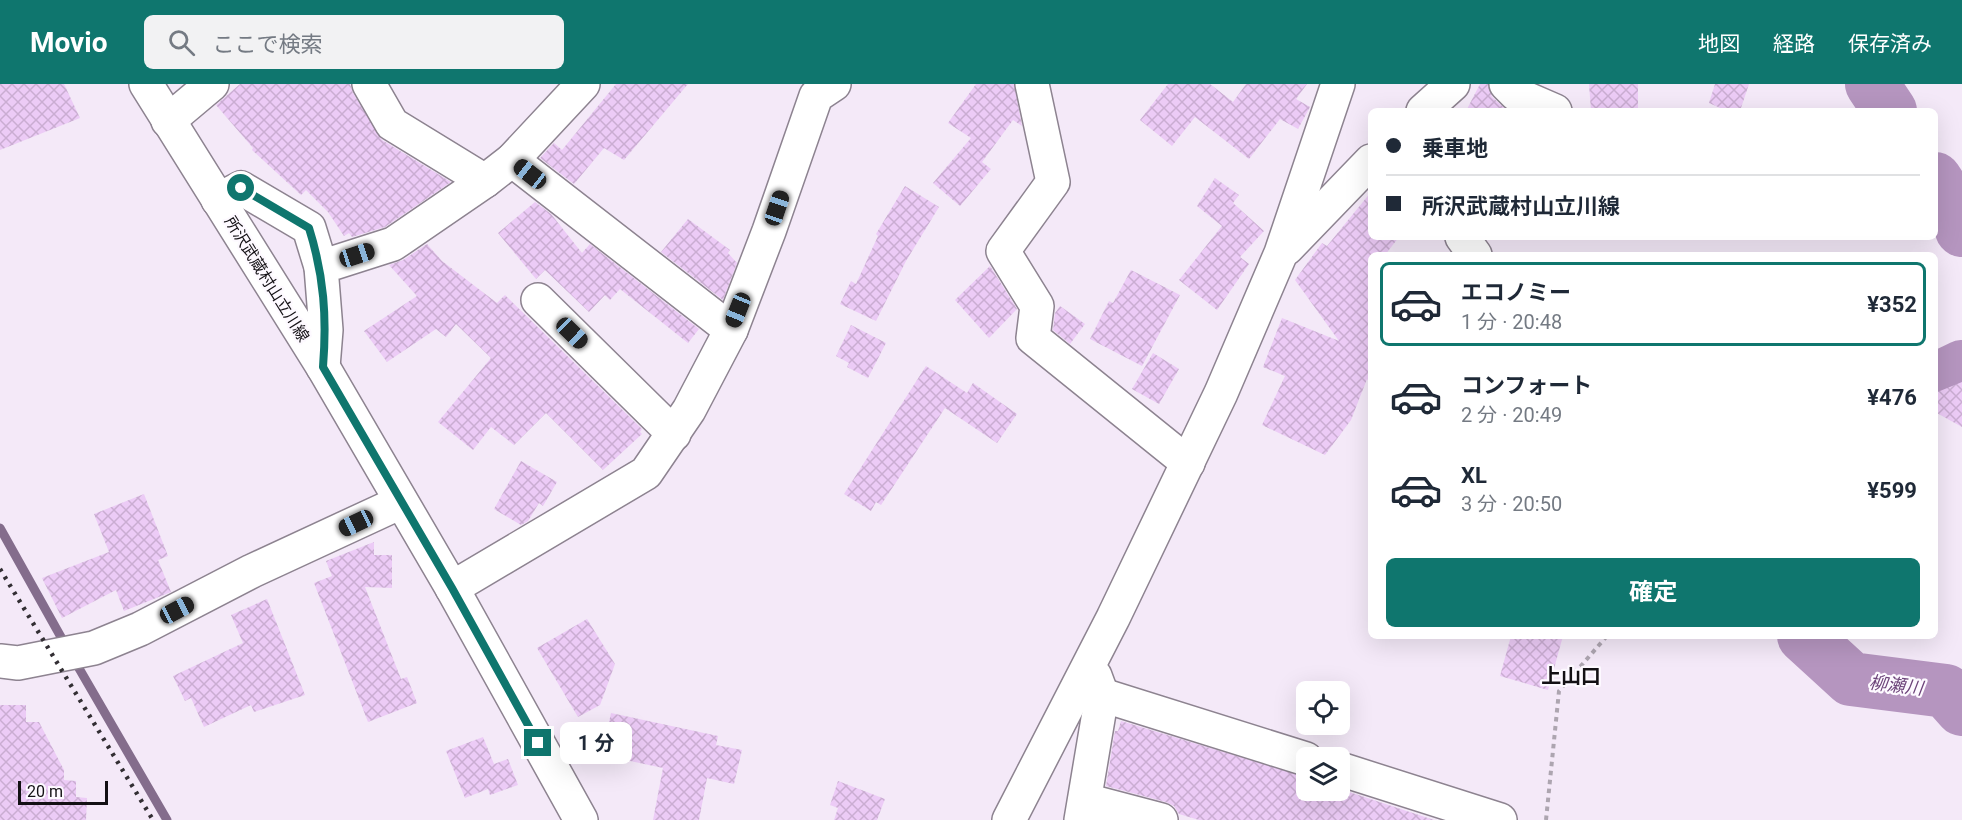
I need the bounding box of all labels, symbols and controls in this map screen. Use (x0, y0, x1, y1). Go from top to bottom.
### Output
search box (144, 15, 564, 69)
text: Movio (30, 26, 108, 59)
icon: search (165, 26, 198, 59)
text: ここで検索 (213, 32, 323, 57)
text: 地図 (1698, 32, 1740, 56)
text: 経路 (1773, 32, 1815, 56)
text: 保存済み (1848, 32, 1932, 56)
text: 乗車地 (1422, 136, 1488, 161)
car (510, 156, 550, 192)
route start (227, 174, 254, 201)
car (763, 188, 791, 228)
text: 所沢武蔵村山立川線 (1422, 194, 1620, 219)
street label: 所沢武蔵村山立川線 (221, 213, 313, 345)
car (337, 241, 377, 269)
icon: car (1389, 277, 1443, 331)
text: エコノミー (1461, 280, 1571, 305)
car (723, 290, 753, 330)
text: ¥352 (1867, 292, 1917, 317)
text: 1 分 · 20:48 (1461, 310, 1562, 334)
car (553, 314, 591, 352)
icon: car (1389, 370, 1443, 424)
text: コンフォート (1461, 373, 1592, 398)
text: ¥476 (1867, 385, 1917, 410)
text: 2 分 · 20:49 (1461, 403, 1562, 427)
icon: car (1389, 463, 1443, 517)
text: XL (1461, 463, 1487, 488)
text: ¥599 (1867, 478, 1917, 503)
text: 3 分 · 20:50 (1461, 492, 1562, 516)
car (336, 507, 376, 539)
button: 確定 (1386, 558, 1920, 627)
car (157, 594, 197, 626)
district label: 上山口 (1541, 664, 1601, 688)
water label: 柳瀬川 (1868, 671, 1926, 699)
map controls (1296, 681, 1350, 801)
button: locate (1296, 681, 1350, 735)
callout: 1 分 (559, 722, 631, 764)
route end (524, 729, 551, 756)
text: 1 分 (578, 731, 614, 755)
button: layers (1296, 747, 1350, 801)
scale bar (18, 778, 108, 806)
text: 20 m (27, 782, 63, 801)

